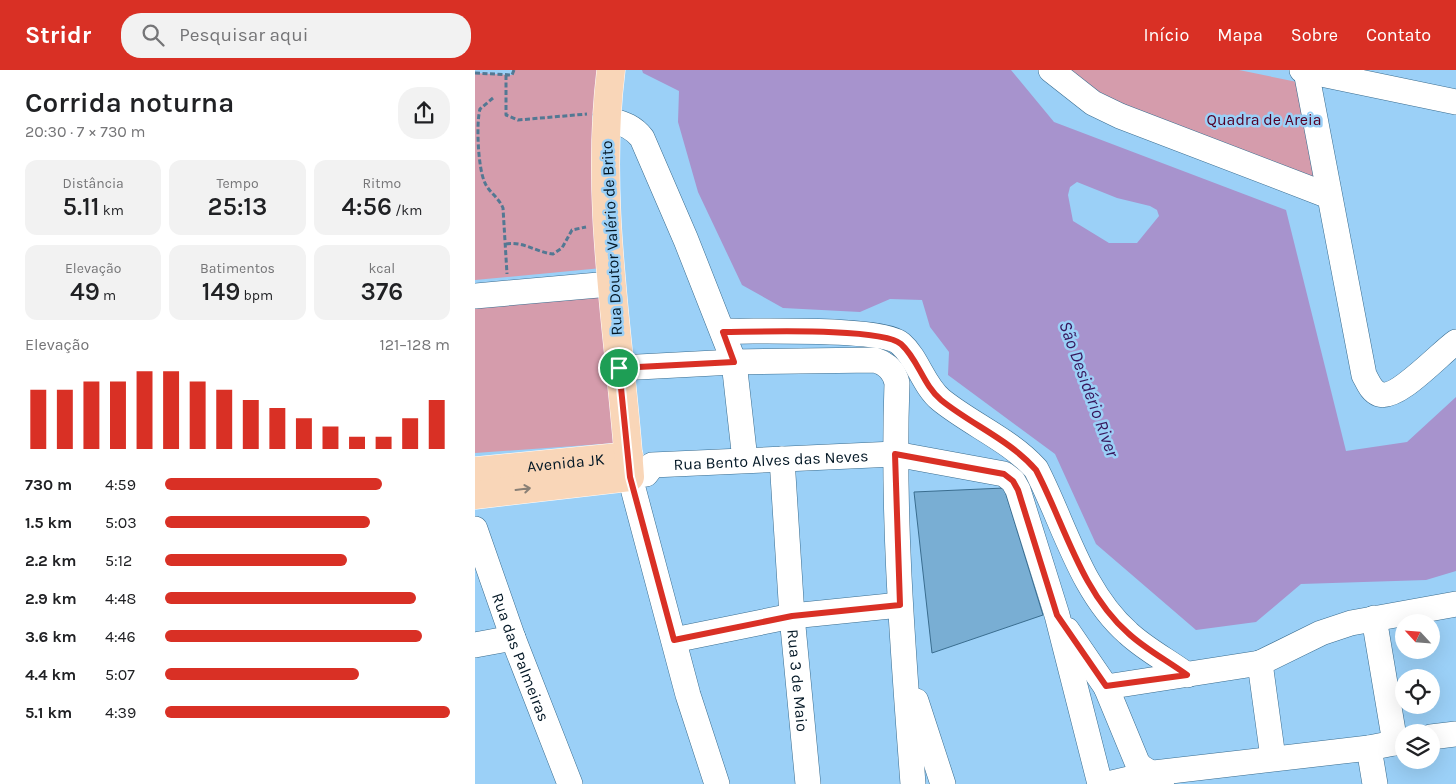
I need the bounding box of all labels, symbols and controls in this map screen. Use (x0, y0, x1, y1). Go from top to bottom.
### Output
search box (121, 13, 471, 58)
text: Stridr (25, 21, 91, 49)
icon: search (139, 21, 167, 49)
text: Pesquisar aqui (179, 24, 308, 46)
text: Início (1143, 24, 1189, 46)
text: Mapa (1217, 24, 1263, 46)
text: Sobre (1291, 24, 1338, 46)
text: Contato (1366, 24, 1431, 46)
text: Corrida noturna (25, 86, 234, 119)
button: share (398, 87, 450, 139)
park label: Quadra de Areia (1206, 110, 1322, 129)
text: 20:30 · 7 × 730 m (25, 122, 146, 141)
street label: Rua Doutor Valério de Brito (597, 140, 626, 336)
text: Distância (63, 175, 124, 192)
text: Tempo (216, 175, 259, 192)
text: Ritmo (362, 175, 401, 192)
text: 5.11 (62, 192, 100, 221)
text: 25:13 (208, 192, 267, 221)
text: 4:56 (341, 192, 392, 221)
text: km (100, 202, 124, 219)
text: /km (392, 202, 422, 219)
text: Elevação (65, 260, 121, 277)
text: Batimentos (200, 260, 275, 277)
text: kcal (368, 260, 395, 277)
text: 49 (70, 277, 100, 306)
text: 149 (202, 277, 240, 306)
text: 376 (361, 277, 403, 306)
text: m (100, 287, 116, 304)
text: bpm (240, 287, 273, 304)
water label: São Desidério River (1054, 318, 1124, 461)
text: Elevação (25, 335, 89, 354)
text: 121–128 m (379, 335, 450, 354)
pin (598, 347, 640, 389)
icon: arrive (605, 354, 633, 382)
street label: Rua Bento Alves das Neves (673, 446, 869, 474)
street label: Avenida JK (526, 449, 606, 476)
text: 730 m (25, 475, 72, 494)
text: 4:59 (105, 475, 136, 494)
one-way arrow (515, 484, 531, 494)
text: 1.5 km (25, 513, 72, 532)
text: 5:03 (105, 513, 137, 532)
text: 2.2 km (25, 551, 77, 570)
text: 5:12 (105, 551, 132, 570)
text: 2.9 km (25, 589, 77, 608)
text: 4:48 (105, 589, 136, 608)
street label: Rua das Palmeiras (488, 590, 554, 724)
north arrow (1395, 614, 1440, 659)
map controls (1395, 614, 1440, 769)
text: 3.6 km (25, 627, 77, 646)
text: 4:46 (105, 627, 136, 646)
street label: Rua 3 de Maio (783, 628, 812, 733)
text: 4.4 km (25, 665, 76, 684)
text: 5:07 (105, 665, 135, 684)
button: locate (1395, 669, 1440, 714)
text: 5.1 km (25, 703, 72, 722)
text: 4:39 (105, 703, 136, 722)
button: layers (1395, 724, 1440, 769)

